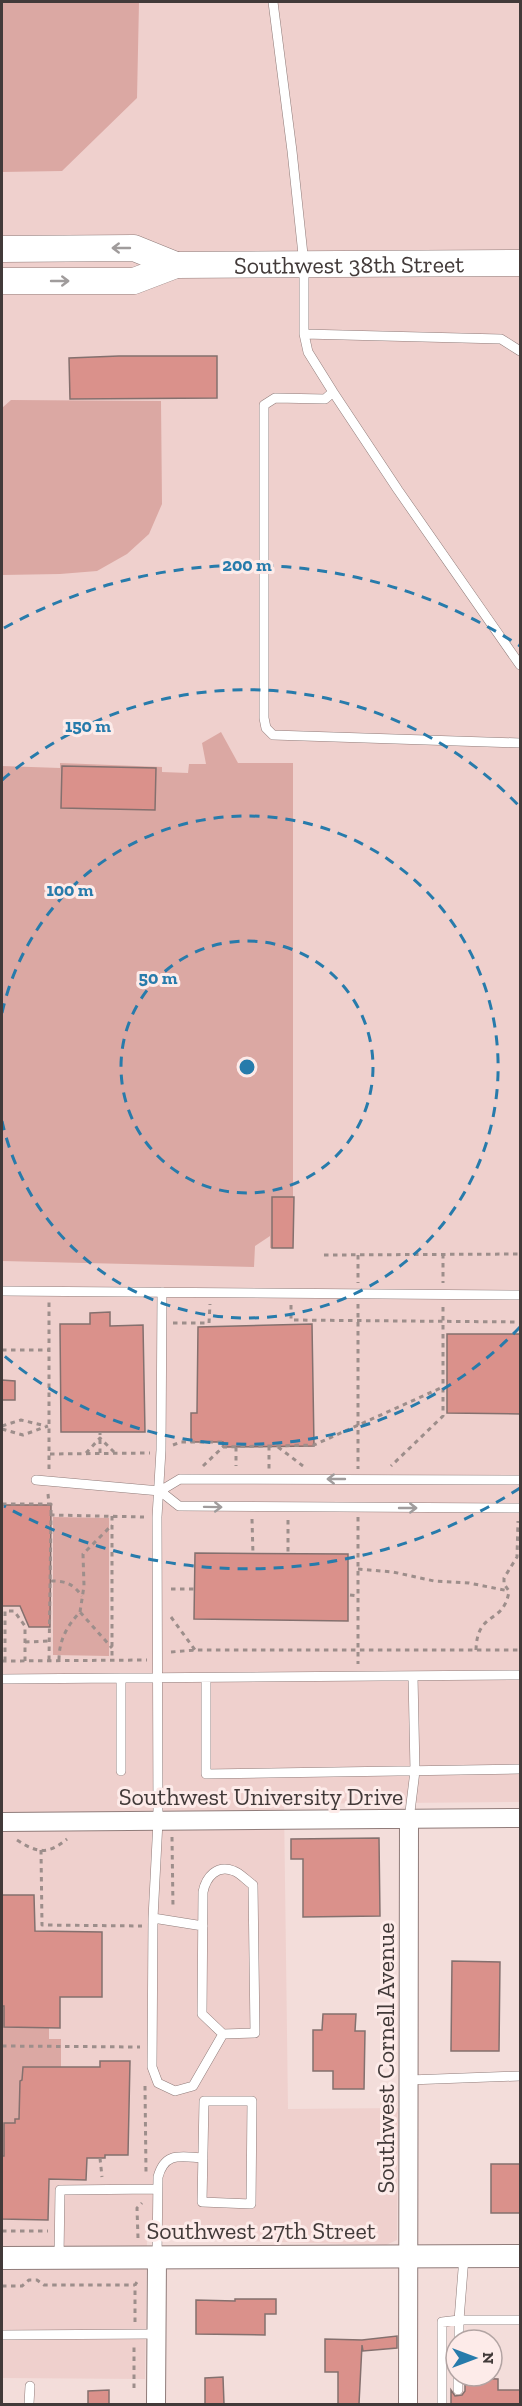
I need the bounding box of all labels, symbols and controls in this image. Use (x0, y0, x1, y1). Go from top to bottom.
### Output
one-way arrow (112, 242, 132, 254)
street label: Southwest 38th Street (234, 249, 464, 279)
one-way arrow (49, 275, 69, 287)
text: 200 m (222, 554, 272, 576)
text: 150 m (65, 715, 111, 737)
text: 100 m (46, 879, 94, 901)
text: 50 m (139, 967, 178, 989)
centre of rings (237, 1057, 257, 1077)
one-way arrow (327, 1473, 347, 1485)
one-way arrow (202, 1501, 222, 1512)
one-way arrow (397, 1502, 417, 1514)
street label: Southwest University Drive (119, 1782, 403, 1811)
street label: Southwest Cornell Avenue (371, 1922, 400, 2194)
street label: Southwest 27th Street (146, 2216, 376, 2245)
north arrow (444, 2328, 504, 2388)
text: N (479, 2352, 498, 2364)

